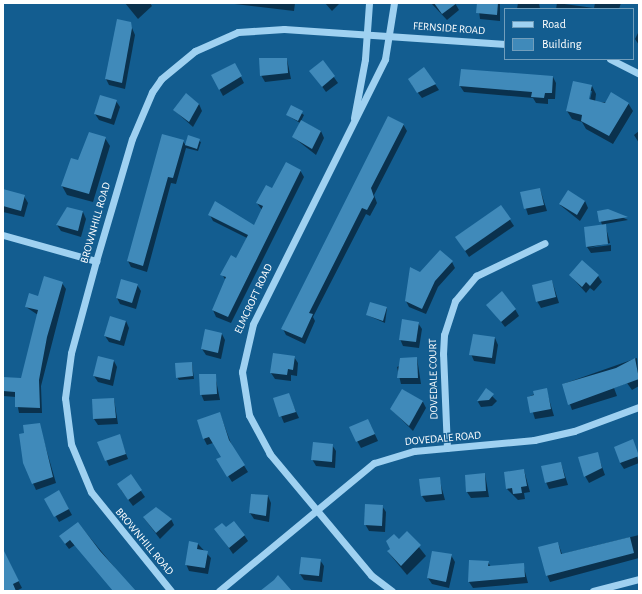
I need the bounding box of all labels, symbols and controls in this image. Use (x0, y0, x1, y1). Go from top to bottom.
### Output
legend (504, 8, 634, 60)
text: Road (542, 18, 566, 30)
street label: FERNSIDE ROAD (412, 20, 486, 38)
text: Building (542, 38, 582, 50)
street label: BROWNHILL ROAD (78, 181, 114, 265)
street label: ELMCROFT ROAD (232, 262, 276, 336)
street label: DOVEDALE COURT (427, 338, 441, 420)
street label: DOVEDALE ROAD (404, 429, 482, 449)
street label: BROWNHILL ROAD (112, 506, 176, 578)

